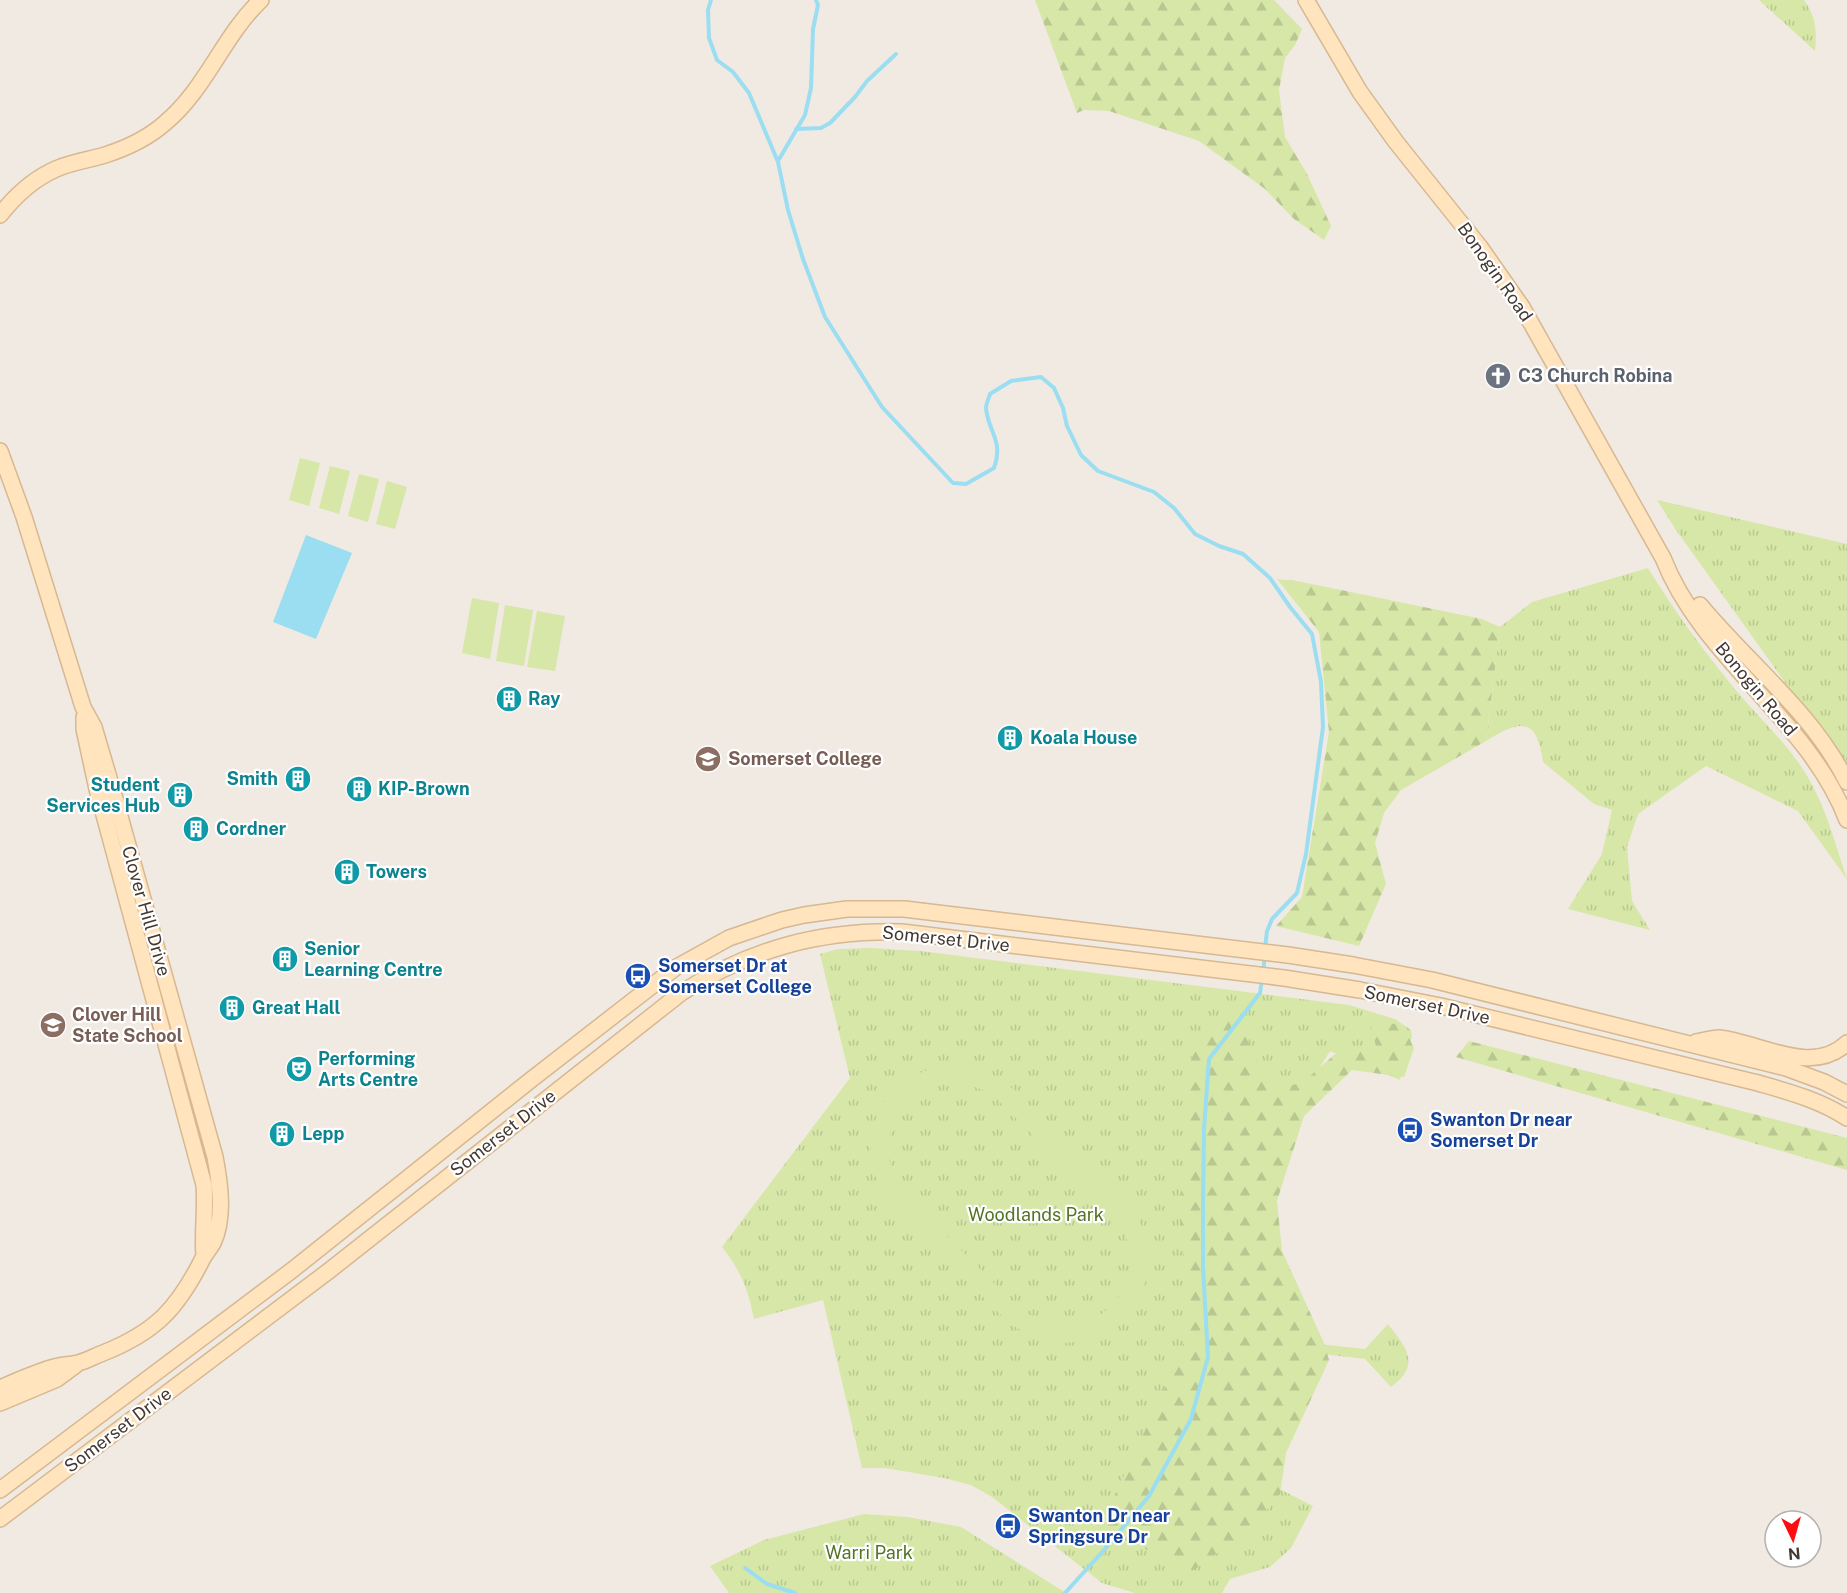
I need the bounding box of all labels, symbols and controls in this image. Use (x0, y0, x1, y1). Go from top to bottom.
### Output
street label: Bonogin Road (1454, 218, 1537, 325)
church icon: C3 Church Robina (1483, 361, 1513, 391)
place label: C3 Church Robina (1518, 365, 1672, 386)
street label: Bonogin Road (1711, 638, 1802, 740)
building icon: Ray (494, 684, 524, 714)
place label: Ray (528, 688, 560, 709)
building icon: Koala House (995, 723, 1025, 753)
place label: Koala House (1030, 727, 1137, 748)
school or university icon: Somerset College (693, 744, 723, 774)
place label: Somerset College (728, 748, 882, 769)
building icon: Smith (283, 764, 313, 794)
place label: Smith (226, 768, 278, 789)
place label: Student Services Hub (46, 774, 160, 816)
building icon: KIP-Brown (344, 774, 374, 804)
place label: KIP-Brown (378, 778, 470, 799)
building icon: Student Services Hub (165, 780, 195, 810)
building icon: Cordner (181, 814, 211, 844)
place label: Cordner (216, 818, 287, 839)
street label: Clover Hill Drive (118, 843, 175, 978)
building icon: Towers (332, 857, 362, 887)
place label: Towers (366, 861, 427, 882)
street label: Somerset Drive (881, 921, 1011, 956)
place label: Senior Learning Centre (304, 938, 443, 980)
building icon: Senior Learning Centre (270, 944, 300, 974)
place label: Somerset Dr at Somerset College (658, 955, 812, 997)
bus stop icon: Somerset Dr at Somerset College (623, 961, 653, 991)
street label: Somerset Drive (1362, 981, 1492, 1028)
building icon: Great Hall (217, 993, 247, 1023)
place label: Great Hall (252, 997, 340, 1018)
place label: Clover Hill State School (72, 1004, 183, 1046)
school or university icon: Clover Hill State School (38, 1010, 68, 1040)
place label: Performing Arts Centre (318, 1048, 418, 1090)
theatre icon: Performing Arts Centre (284, 1054, 314, 1084)
street label: Somerset Drive (446, 1085, 560, 1180)
place label: Swanton Dr near Somerset Dr (1430, 1109, 1573, 1151)
bus stop icon: Swanton Dr near Somerset Dr (1395, 1115, 1425, 1145)
building icon: Lepp (267, 1119, 297, 1149)
place label: Lepp (302, 1123, 345, 1144)
park label: Woodlands Park (968, 1204, 1104, 1225)
street label: Somerset Drive (60, 1383, 175, 1477)
place label: Swanton Dr near Springsure Dr (1028, 1505, 1171, 1547)
north arrow (1763, 1509, 1823, 1569)
bus stop icon: Swanton Dr near Springsure Dr (993, 1511, 1023, 1541)
park label: Warri Park (825, 1542, 913, 1563)
text: N (1787, 1543, 1801, 1563)

